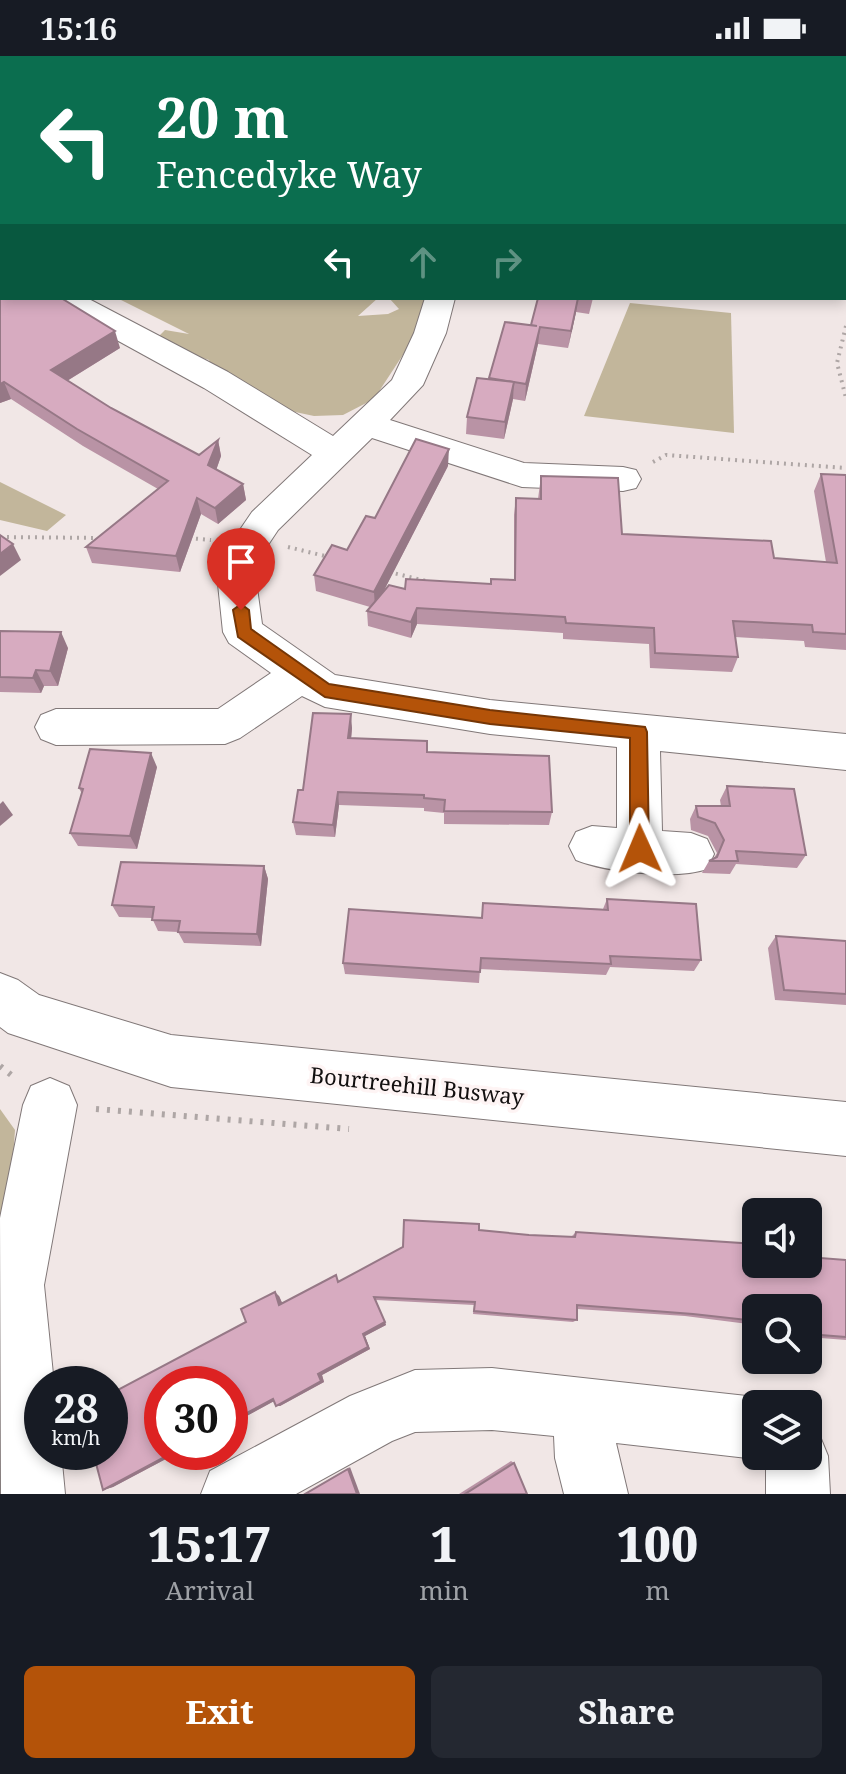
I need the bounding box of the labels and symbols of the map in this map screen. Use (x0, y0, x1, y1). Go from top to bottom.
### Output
pin (207, 528, 275, 610)
position arrow (598, 807, 682, 891)
street label: Bourtreehill Busway (309, 1059, 526, 1111)
speed limit sign: 30 (144, 1366, 248, 1470)

